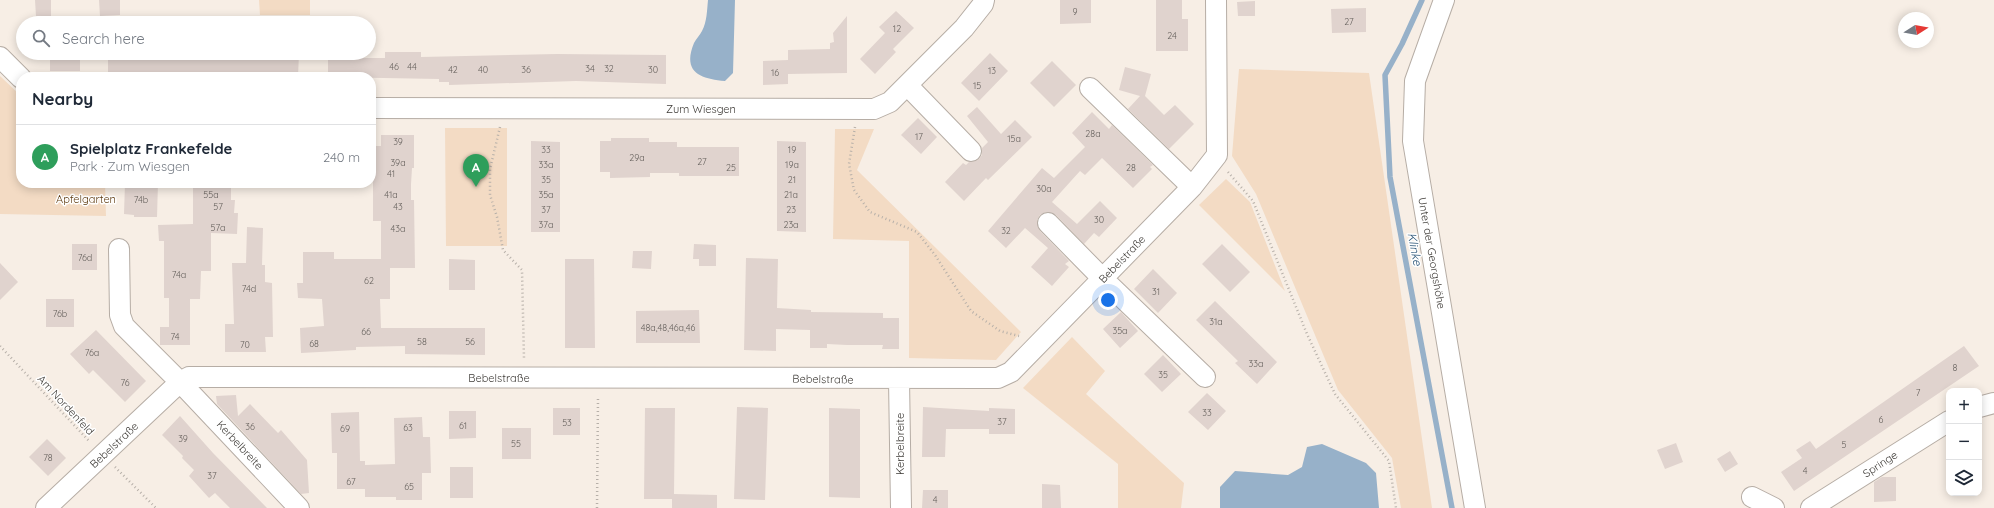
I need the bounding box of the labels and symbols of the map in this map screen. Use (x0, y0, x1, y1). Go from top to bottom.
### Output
house number: 9 (1072, 6, 1078, 17)
north arrow (1898, 12, 1934, 48)
house number: 27 (1344, 16, 1354, 27)
house number: 12 (893, 23, 901, 34)
house number: 24 (1167, 30, 1177, 41)
house number: 46 (389, 61, 399, 72)
house number: 44 (407, 61, 417, 72)
house number: 34 (585, 63, 595, 74)
house number: 32 (604, 63, 614, 74)
house number: 42 (448, 64, 458, 75)
house number: 40 (478, 64, 488, 75)
house number: 36 (521, 64, 531, 75)
house number: 30 (648, 64, 658, 75)
house number: 13 (988, 65, 996, 76)
house number: 16 (771, 67, 779, 78)
house number: 15 (973, 80, 981, 91)
street label: Zum Wiesgen (666, 102, 736, 116)
house number: 28a (1085, 128, 1101, 139)
house number: 17 (915, 131, 923, 142)
house number: 15a (1007, 133, 1021, 144)
house number: 39 (393, 136, 403, 147)
house number: 33 (541, 144, 551, 155)
house number: 19 (788, 144, 796, 155)
house number: 29a (629, 152, 645, 163)
pin: A (463, 154, 489, 187)
house number: 27 (697, 156, 707, 167)
house number: 39a (390, 157, 406, 168)
house number: 33a (539, 159, 553, 170)
house number: 19a (785, 159, 799, 170)
house number: 25 (726, 162, 736, 173)
house number: 28 (1126, 162, 1136, 173)
house number: 41 (387, 168, 395, 179)
house number: 35 (541, 174, 551, 185)
house number: 21 (788, 174, 796, 185)
house number: 30a (1036, 183, 1052, 194)
house number: 55a (203, 189, 219, 200)
house number: 41a (384, 189, 398, 200)
house number: 35a (538, 189, 554, 200)
house number: 21a (784, 189, 798, 200)
park label: Apfelgarten (56, 192, 116, 206)
house number: 74b (134, 194, 149, 205)
street label: Unter der Georgshöhe (1415, 196, 1449, 310)
house number: 57 (213, 201, 223, 212)
house number: 43 (393, 201, 403, 212)
house number: 37 (541, 204, 551, 215)
house number: 23 (786, 204, 796, 215)
house number: 30 (1094, 214, 1104, 225)
house number: 37a (539, 219, 553, 230)
house number: 23a (783, 219, 799, 230)
house number: 57a (211, 222, 225, 233)
house number: 43a (391, 223, 405, 234)
house number: 32 (1001, 225, 1011, 236)
water label: Klinke (1404, 231, 1426, 268)
street label: Bebelstraße (1096, 232, 1148, 286)
house number: 76d (78, 252, 92, 263)
house number: 74a (172, 269, 186, 280)
house number: 62 (364, 275, 374, 286)
house number: 74d (242, 283, 256, 294)
house number: 31 (1152, 286, 1160, 297)
your location (1098, 290, 1118, 310)
house number: 76b (53, 308, 68, 319)
house number: 31a (1209, 316, 1223, 327)
house number: 48a,48,46a,46 (641, 322, 695, 333)
house number: 35a (1112, 325, 1128, 336)
house number: 66 (361, 326, 371, 337)
house number: 74 (170, 331, 180, 342)
house number: 58 (417, 336, 427, 347)
house number: 56 (465, 336, 475, 347)
house number: 68 (309, 338, 319, 349)
house number: 70 (240, 339, 250, 350)
house number: 76a (85, 347, 99, 358)
house number: 33a (1249, 358, 1263, 369)
house number: 8 (1953, 362, 1958, 373)
house number: 35 (1158, 369, 1168, 380)
street label: Bebelstraße (468, 371, 530, 385)
street label: Bebelstraße (792, 371, 854, 387)
street label: Am Nordenfeld (35, 372, 97, 438)
house number: 76 (120, 377, 130, 388)
house number: 7 (1916, 387, 1921, 398)
house number: 33 (1202, 407, 1212, 418)
street label: Kerbelbreite (893, 413, 907, 475)
house number: 6 (1879, 414, 1884, 425)
house number: 37 (997, 416, 1007, 427)
street label: Kerbelbreite (214, 417, 266, 473)
house number: 53 (562, 417, 572, 428)
street label: Bebelstraße (87, 419, 141, 471)
house number: 61 (459, 420, 467, 431)
house number: 36 (245, 421, 255, 432)
house number: 63 (403, 422, 413, 433)
house number: 69 (340, 423, 350, 434)
house number: 39 (178, 433, 188, 444)
house number: 55 (511, 438, 521, 449)
house number: 5 (1842, 439, 1847, 450)
street label: Springe (1860, 448, 1900, 480)
house number: 78 (43, 452, 53, 463)
house number: 4 (1803, 465, 1808, 476)
house number: 37 (207, 470, 217, 481)
house number: 67 (346, 476, 356, 487)
house number: 65 (404, 481, 414, 492)
house number: 4 (933, 494, 938, 505)

